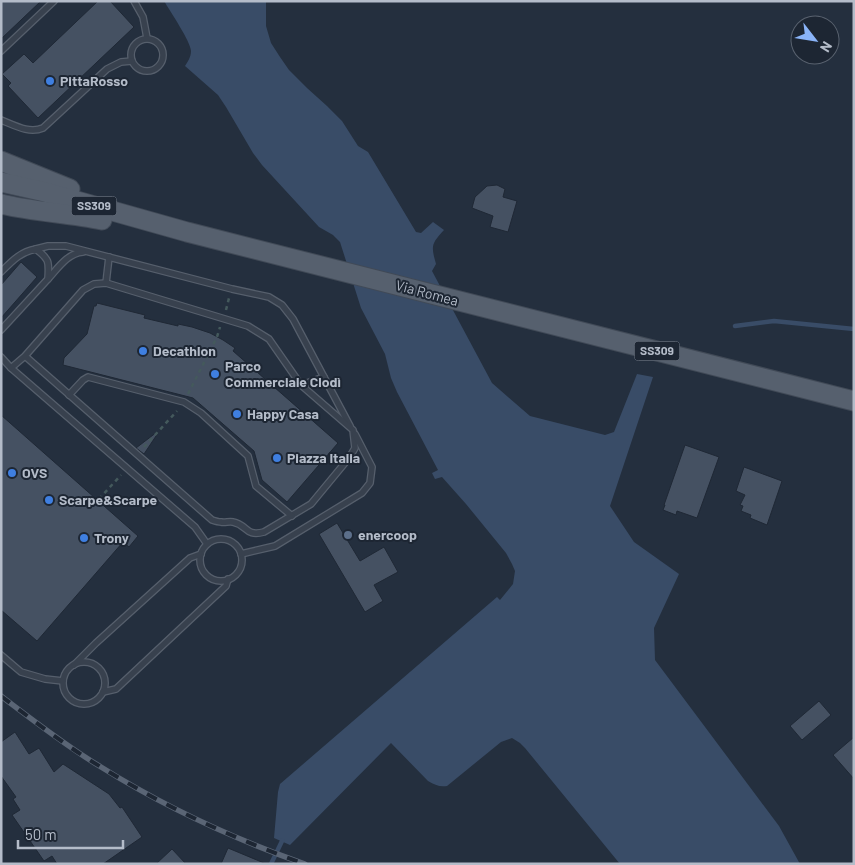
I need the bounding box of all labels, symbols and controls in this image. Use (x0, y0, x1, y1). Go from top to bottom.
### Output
north arrow (790, 15, 840, 65)
text: N (817, 39, 836, 55)
place label: PittaRosso (60, 72, 128, 89)
marker: PittaRosso (44, 75, 56, 87)
road number: SS309 (72, 197, 116, 216)
street label: Via Romea (394, 276, 460, 309)
place label: Decathlon (153, 342, 216, 359)
road number: SS309 (634, 342, 680, 361)
marker: Decathlon (137, 345, 149, 357)
place label: Parco Commerciale Clodì (225, 357, 341, 390)
marker: Parco Commerciale Clodì (209, 368, 221, 380)
place label: Happy Casa (247, 405, 319, 422)
marker: Happy Casa (231, 408, 243, 420)
place label: Piazza Italia (287, 449, 360, 466)
marker: Piazza Italia (271, 452, 283, 464)
place label: OVS (22, 464, 47, 481)
marker: OVS (6, 467, 18, 479)
place label: Scarpe&Scarpe (59, 491, 158, 508)
marker: Scarpe&Scarpe (43, 494, 55, 506)
place label: enercoop (358, 526, 417, 543)
place label: Trony (94, 529, 129, 546)
marker: enercoop (342, 529, 354, 541)
marker: Trony (78, 532, 90, 544)
scale bar (18, 818, 122, 850)
text: 50 m (25, 825, 57, 843)

